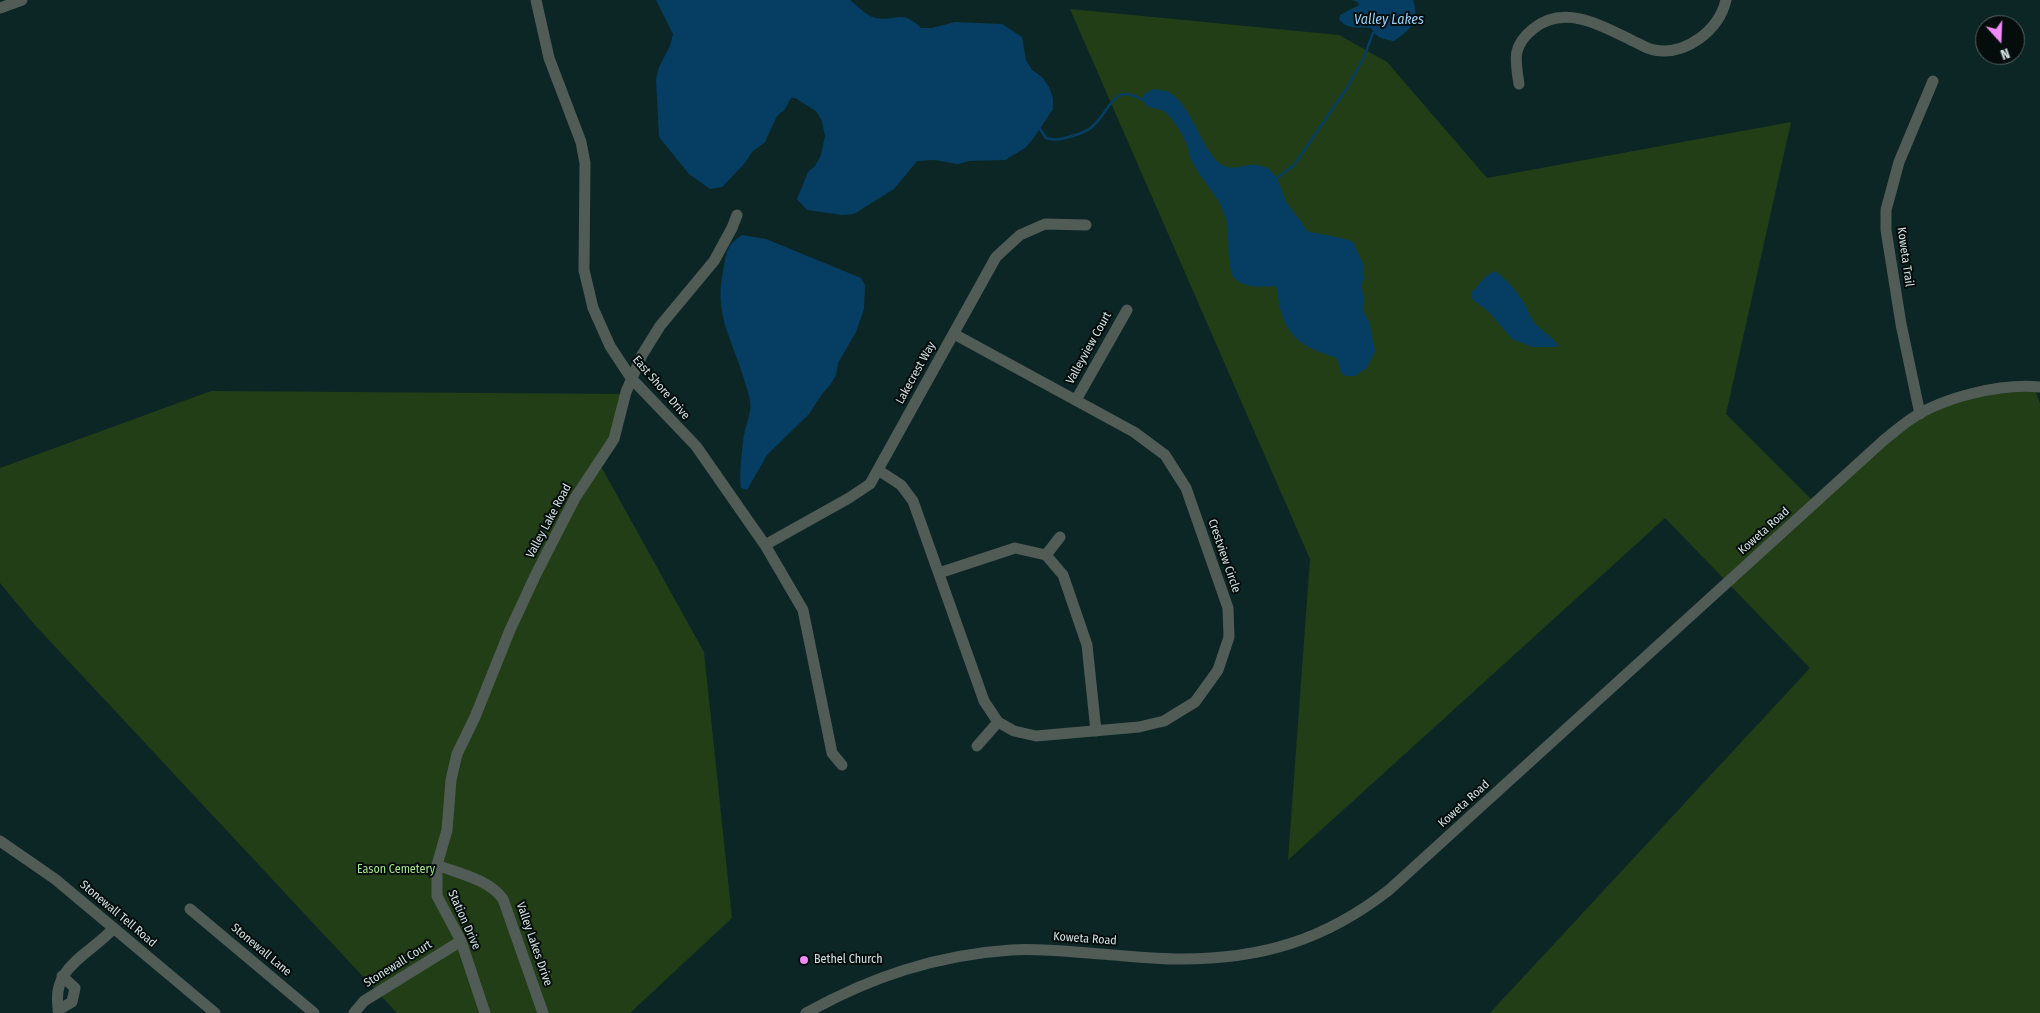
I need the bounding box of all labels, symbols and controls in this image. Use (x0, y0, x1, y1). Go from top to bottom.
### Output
water label: Valley Lakes (1354, 12, 1424, 28)
north arrow (1975, 15, 2025, 65)
text: N (1998, 44, 2012, 63)
street label: Koweta Trail (1894, 226, 1916, 288)
street label: Valleyview Court (1063, 309, 1115, 387)
street label: Lakecrest Way (893, 339, 939, 407)
street label: East Shore Drive (629, 353, 693, 423)
street label: Valley Lake Road (523, 481, 575, 561)
street label: Koweta Road (1736, 504, 1792, 558)
street label: Crestview Circle (1205, 517, 1243, 595)
street label: Koweta Road (1436, 777, 1492, 831)
park label: Eason Cemetery (357, 863, 435, 877)
street label: Stonewall Tell Road (77, 878, 159, 950)
street label: Station Drive (445, 888, 483, 952)
street label: Valley Lakes Drive (513, 900, 555, 988)
street label: Stonewall Lane (228, 921, 294, 979)
street label: Koweta Road (1053, 930, 1117, 948)
street label: Stonewall Court (361, 937, 435, 991)
place label: Bethel Church (814, 953, 883, 967)
marker: Bethel Church (798, 954, 810, 966)

